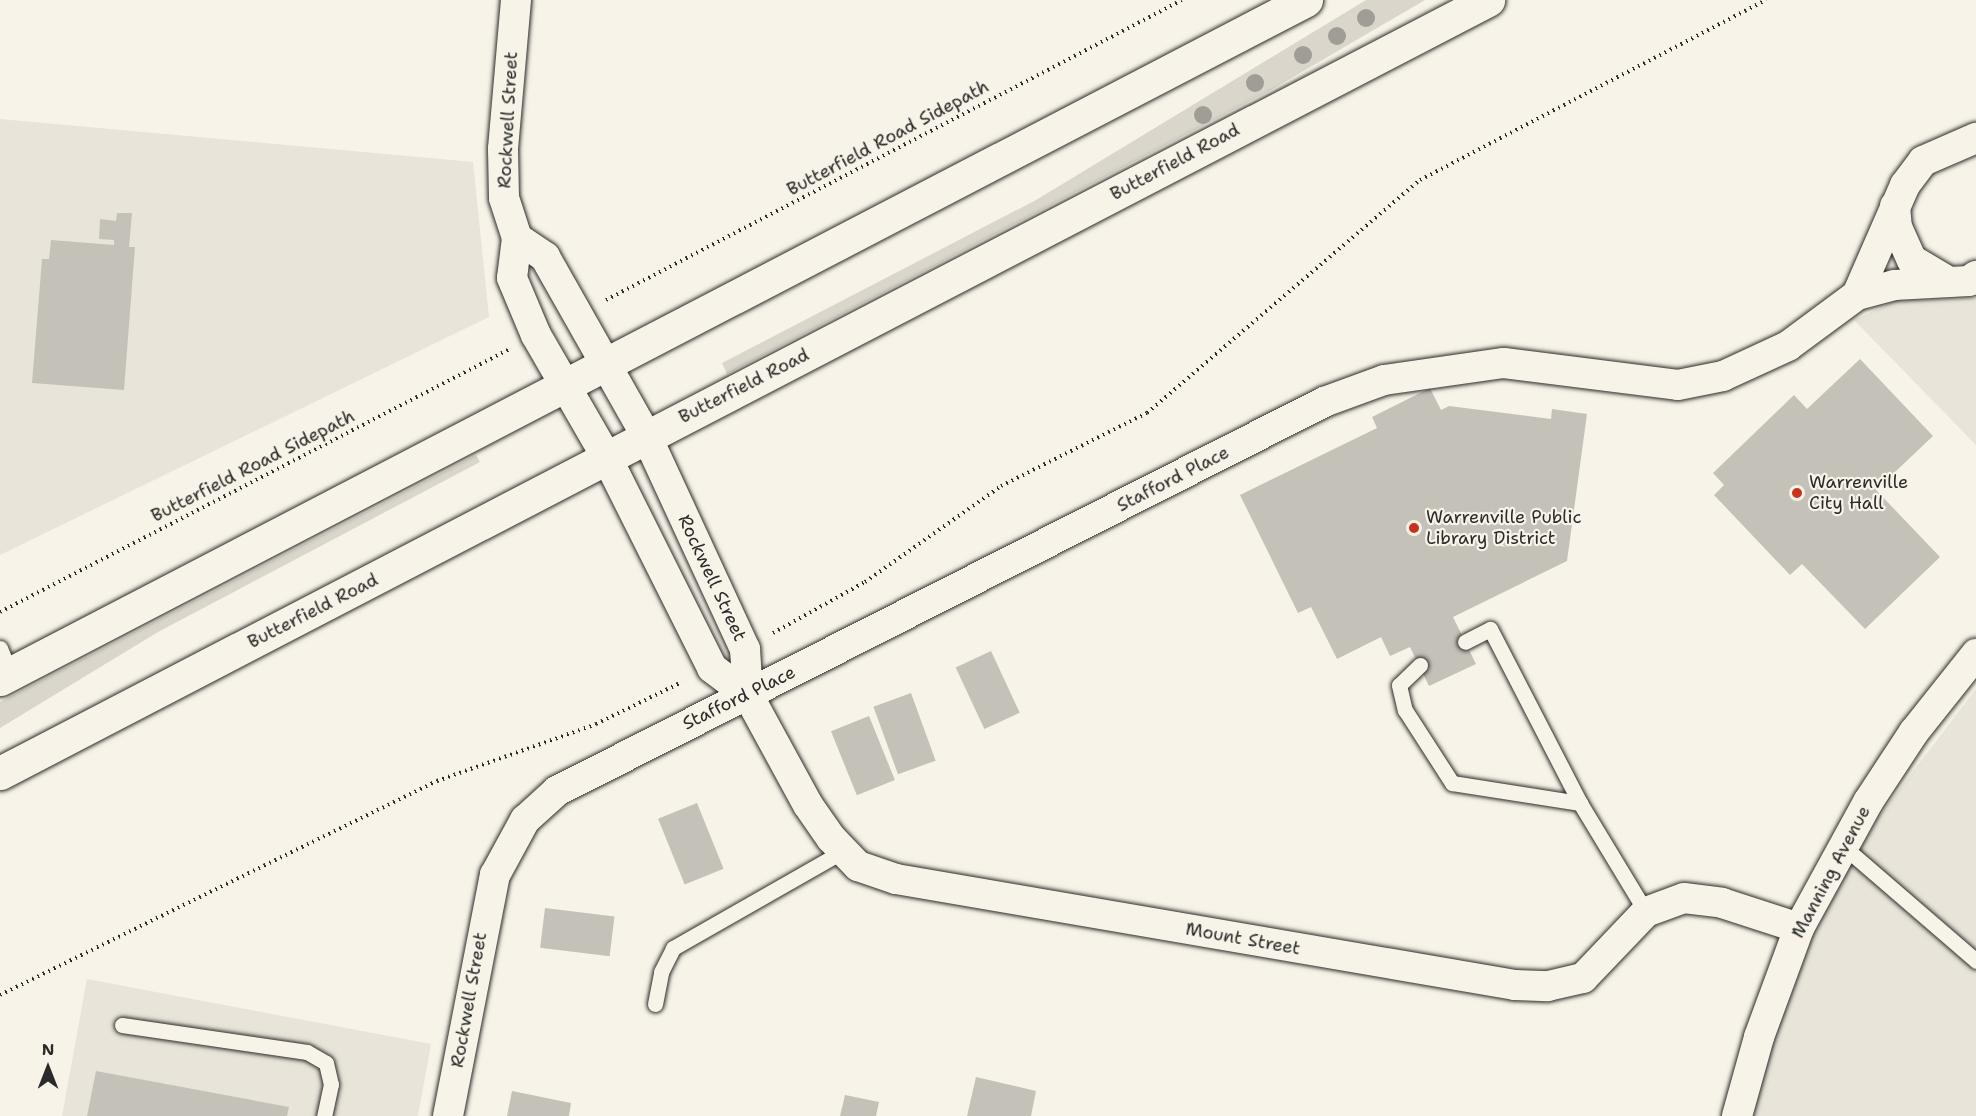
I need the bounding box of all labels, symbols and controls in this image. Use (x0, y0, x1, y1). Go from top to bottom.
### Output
street label: Rockwell Street (494, 51, 522, 189)
street label: Butterfield Road Sidepath (783, 76, 993, 200)
street label: Butterfield Road (1107, 119, 1243, 205)
street label: Butterfield Road (675, 344, 813, 428)
street label: Butterfield Road Sidepath (148, 405, 358, 527)
street label: Stafford Place (1113, 441, 1233, 517)
place label: Warrenville City Hall (1809, 472, 1908, 514)
marker: Warrenville City Hall (1790, 486, 1804, 500)
place label: Warrenville Public Library District (1426, 507, 1582, 550)
street label: Rockwell Street (673, 511, 751, 645)
marker: Warrenville Public Library District (1407, 521, 1421, 535)
street label: Butterfield Road (244, 569, 382, 653)
street label: Stafford Place (679, 661, 799, 735)
street label: Manning Avenue (1787, 802, 1875, 942)
street label: Mount Street (1184, 918, 1302, 960)
street label: Rockwell Street (446, 931, 492, 1069)
north arrow (18, 1038, 78, 1098)
text: N (42, 1039, 54, 1060)

